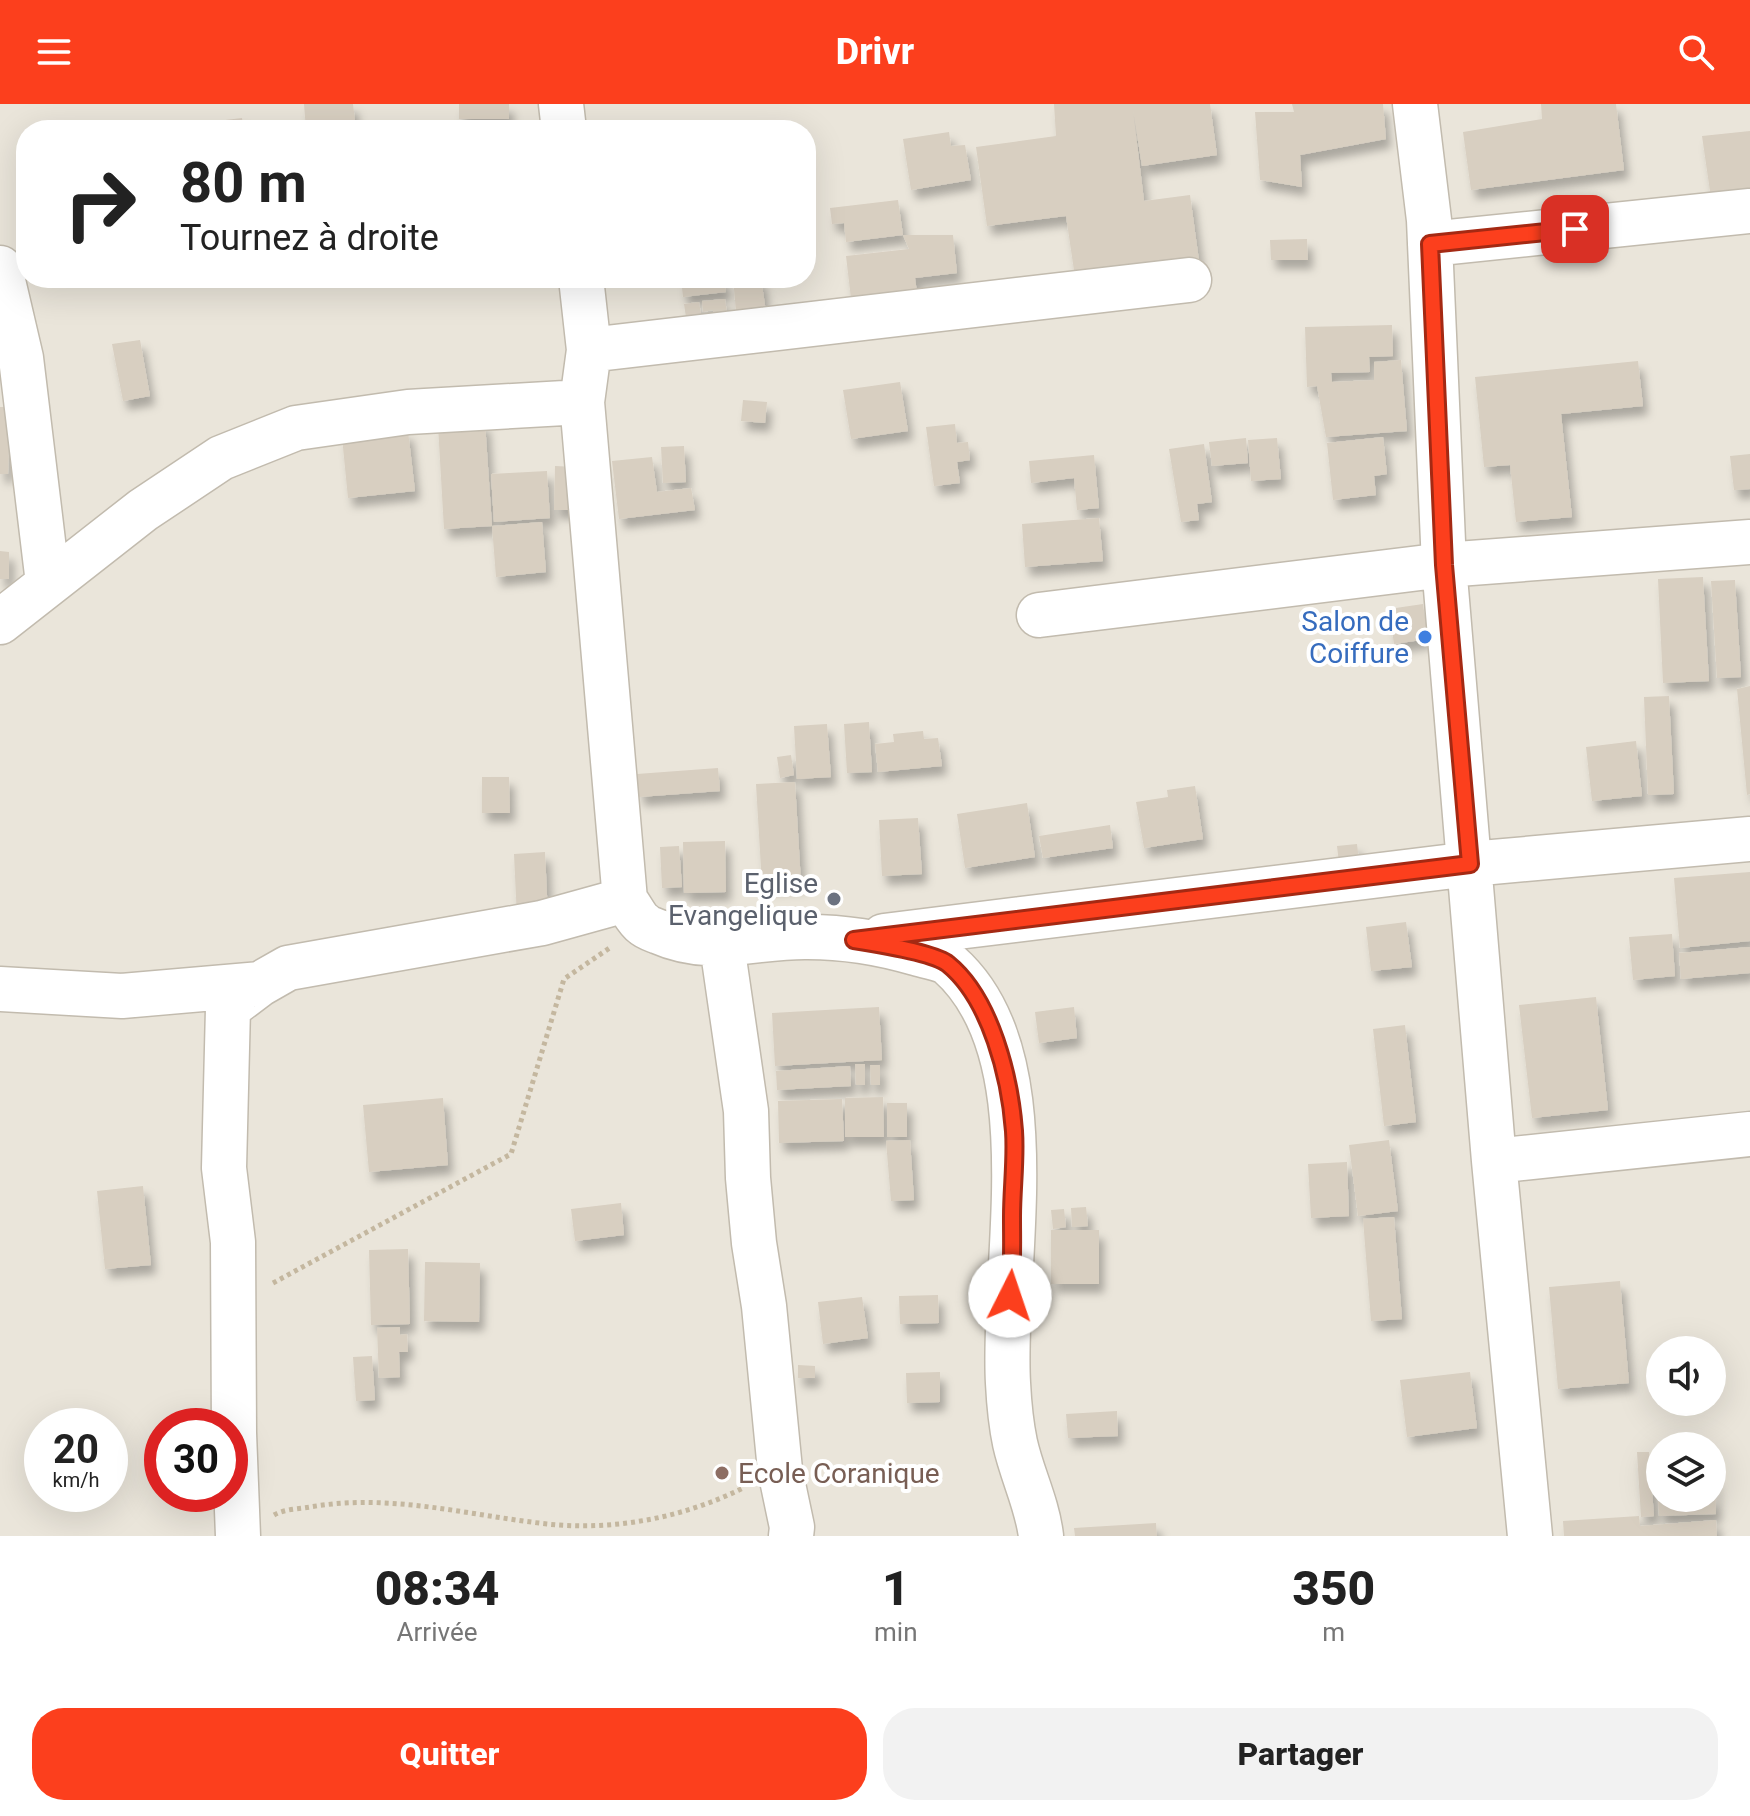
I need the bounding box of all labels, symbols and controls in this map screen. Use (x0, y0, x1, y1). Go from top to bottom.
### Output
icon: menu (32, 30, 76, 74)
icon: search (1674, 30, 1718, 74)
text: Drivr (836, 31, 914, 73)
text: 80 m (180, 150, 307, 216)
icon: right (48, 152, 152, 256)
pin (1541, 195, 1609, 263)
icon: arrive (1553, 207, 1597, 251)
text: Tournez à droite (180, 217, 439, 259)
place label: Salon de Coiffure (1301, 605, 1409, 670)
marker: Salon de Coiffure (1416, 628, 1434, 646)
place label: Eglise Evangelique (668, 867, 818, 932)
marker: Eglise Evangelique (825, 890, 843, 908)
position arrow (968, 1254, 1052, 1338)
map controls (1646, 1336, 1726, 1512)
button: sound (1646, 1336, 1726, 1416)
speed limit sign: 30 (144, 1408, 248, 1512)
text: 20 (53, 1426, 99, 1473)
button: layers (1646, 1432, 1726, 1512)
place label: Ecole Coranique (738, 1457, 940, 1490)
marker: Ecole Coranique (713, 1464, 731, 1482)
text: km/h (53, 1468, 99, 1492)
text: 08:34 (375, 1560, 499, 1617)
text: 1 (882, 1560, 910, 1617)
text: 350 (1292, 1560, 1375, 1617)
text: Arrivée (397, 1617, 477, 1647)
text: min (874, 1617, 918, 1647)
text: m (1322, 1617, 1345, 1647)
button: Quitter (32, 1708, 867, 1800)
button: Partager (883, 1708, 1718, 1800)

